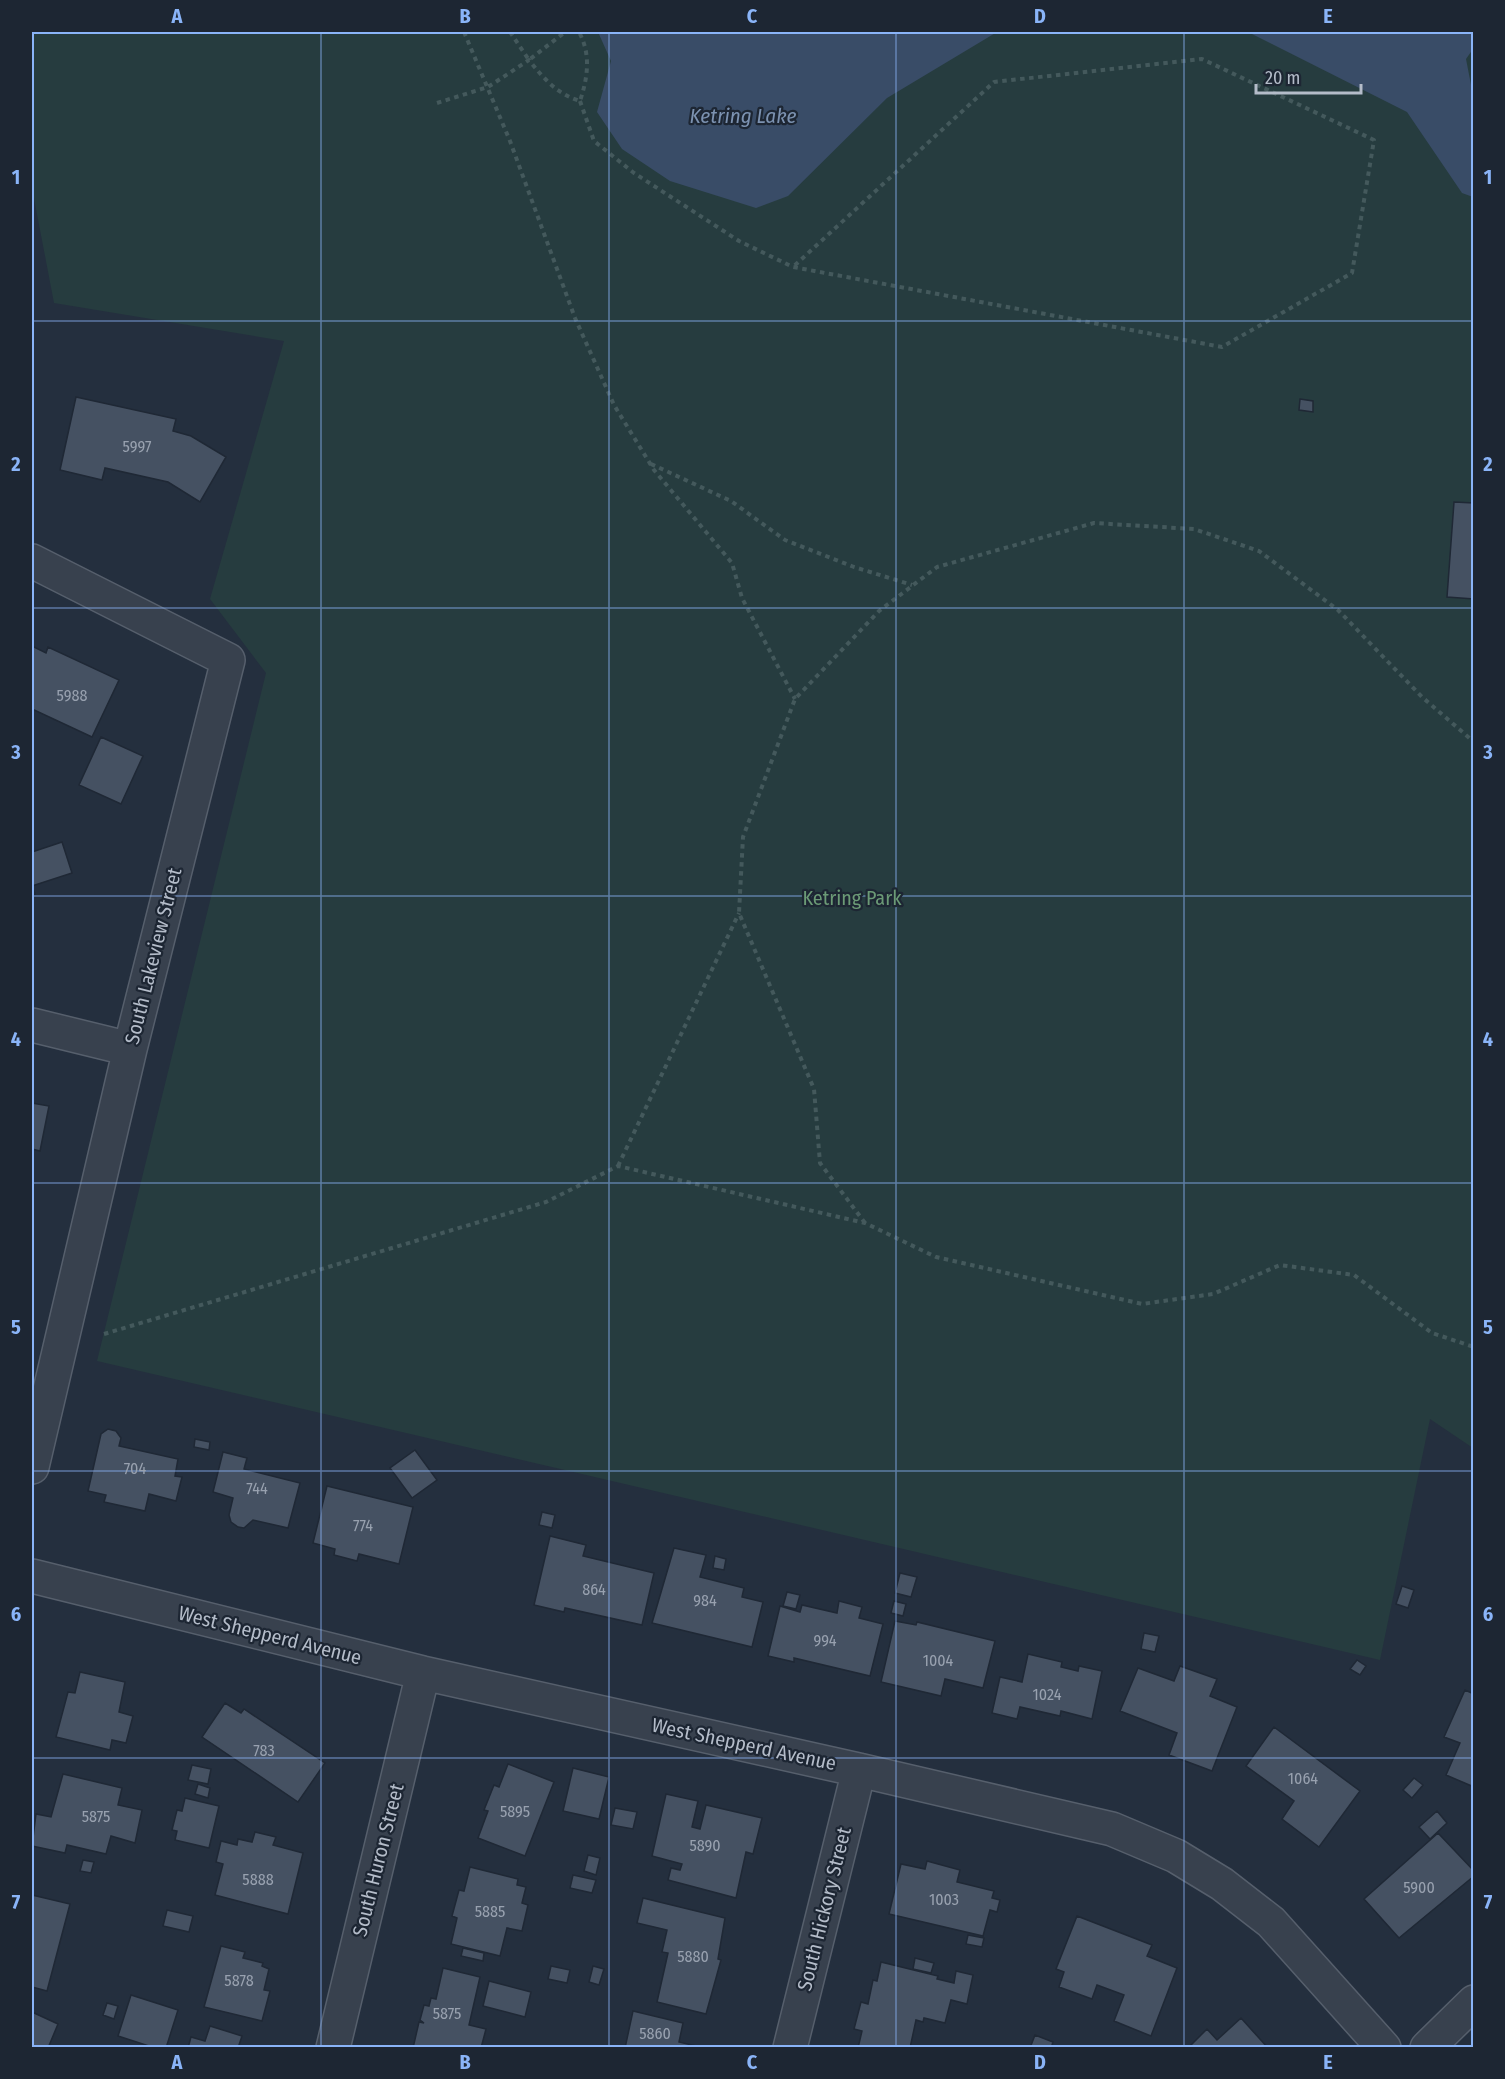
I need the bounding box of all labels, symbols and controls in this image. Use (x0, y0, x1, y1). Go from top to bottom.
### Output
text: A (171, 4, 184, 28)
text: B (459, 4, 471, 28)
text: C (747, 4, 758, 28)
text: D (1034, 4, 1046, 28)
text: E (1323, 4, 1333, 28)
scale bar (1256, 57, 1361, 95)
text: 20 m (1265, 67, 1300, 89)
water label: Ketring Lake (689, 103, 797, 129)
text: 1 (12, 165, 20, 189)
text: 1 (1484, 165, 1492, 189)
house number: 5997 (123, 437, 152, 456)
text: 2 (10, 452, 21, 476)
text: 2 (1482, 452, 1493, 476)
house number: 5988 (57, 686, 87, 705)
text: 3 (10, 740, 21, 764)
text: 3 (1482, 740, 1493, 764)
street label: South Lakeview Street (119, 865, 187, 1047)
park label: Ketring Park (803, 886, 902, 910)
text: 4 (11, 1027, 21, 1051)
text: 4 (1483, 1027, 1493, 1051)
text: 5 (11, 1315, 21, 1339)
text: 5 (1483, 1315, 1493, 1339)
house number: 704 (124, 1459, 146, 1478)
house number: 744 (246, 1479, 268, 1498)
house number: 774 (353, 1516, 373, 1535)
house number: 864 (582, 1580, 606, 1599)
house number: 984 (693, 1591, 717, 1610)
street label: West Shepperd Avenue (176, 1601, 364, 1669)
text: 6 (11, 1602, 21, 1626)
text: 6 (1483, 1602, 1493, 1626)
house number: 994 (813, 1631, 837, 1650)
house number: 1004 (923, 1651, 954, 1670)
house number: 1024 (1033, 1685, 1062, 1704)
street label: West Shepperd Avenue (650, 1713, 838, 1775)
house number: 783 (253, 1741, 275, 1760)
house number: 1064 (1288, 1769, 1318, 1788)
street label: South Huron Street (347, 1781, 409, 1939)
house number: 5895 (500, 1802, 530, 1821)
house number: 5875 (82, 1807, 110, 1826)
street label: South Hickory Street (792, 1824, 856, 1993)
house number: 5890 (689, 1836, 721, 1855)
house number: 5888 (242, 1870, 274, 1889)
house number: 5900 (1403, 1878, 1435, 1897)
text: 7 (12, 1890, 21, 1914)
house number: 1003 (929, 1890, 959, 1909)
text: 7 (1484, 1890, 1493, 1914)
house number: 5885 (475, 1902, 505, 1921)
house number: 5880 (677, 1947, 709, 1966)
house number: 5878 (224, 1971, 254, 1990)
house number: 5875 (433, 2004, 461, 2023)
house number: 5860 (639, 2024, 671, 2043)
text: A (171, 2050, 184, 2074)
text: B (459, 2050, 471, 2074)
text: C (747, 2050, 758, 2074)
text: D (1034, 2050, 1046, 2074)
text: E (1323, 2050, 1333, 2074)

